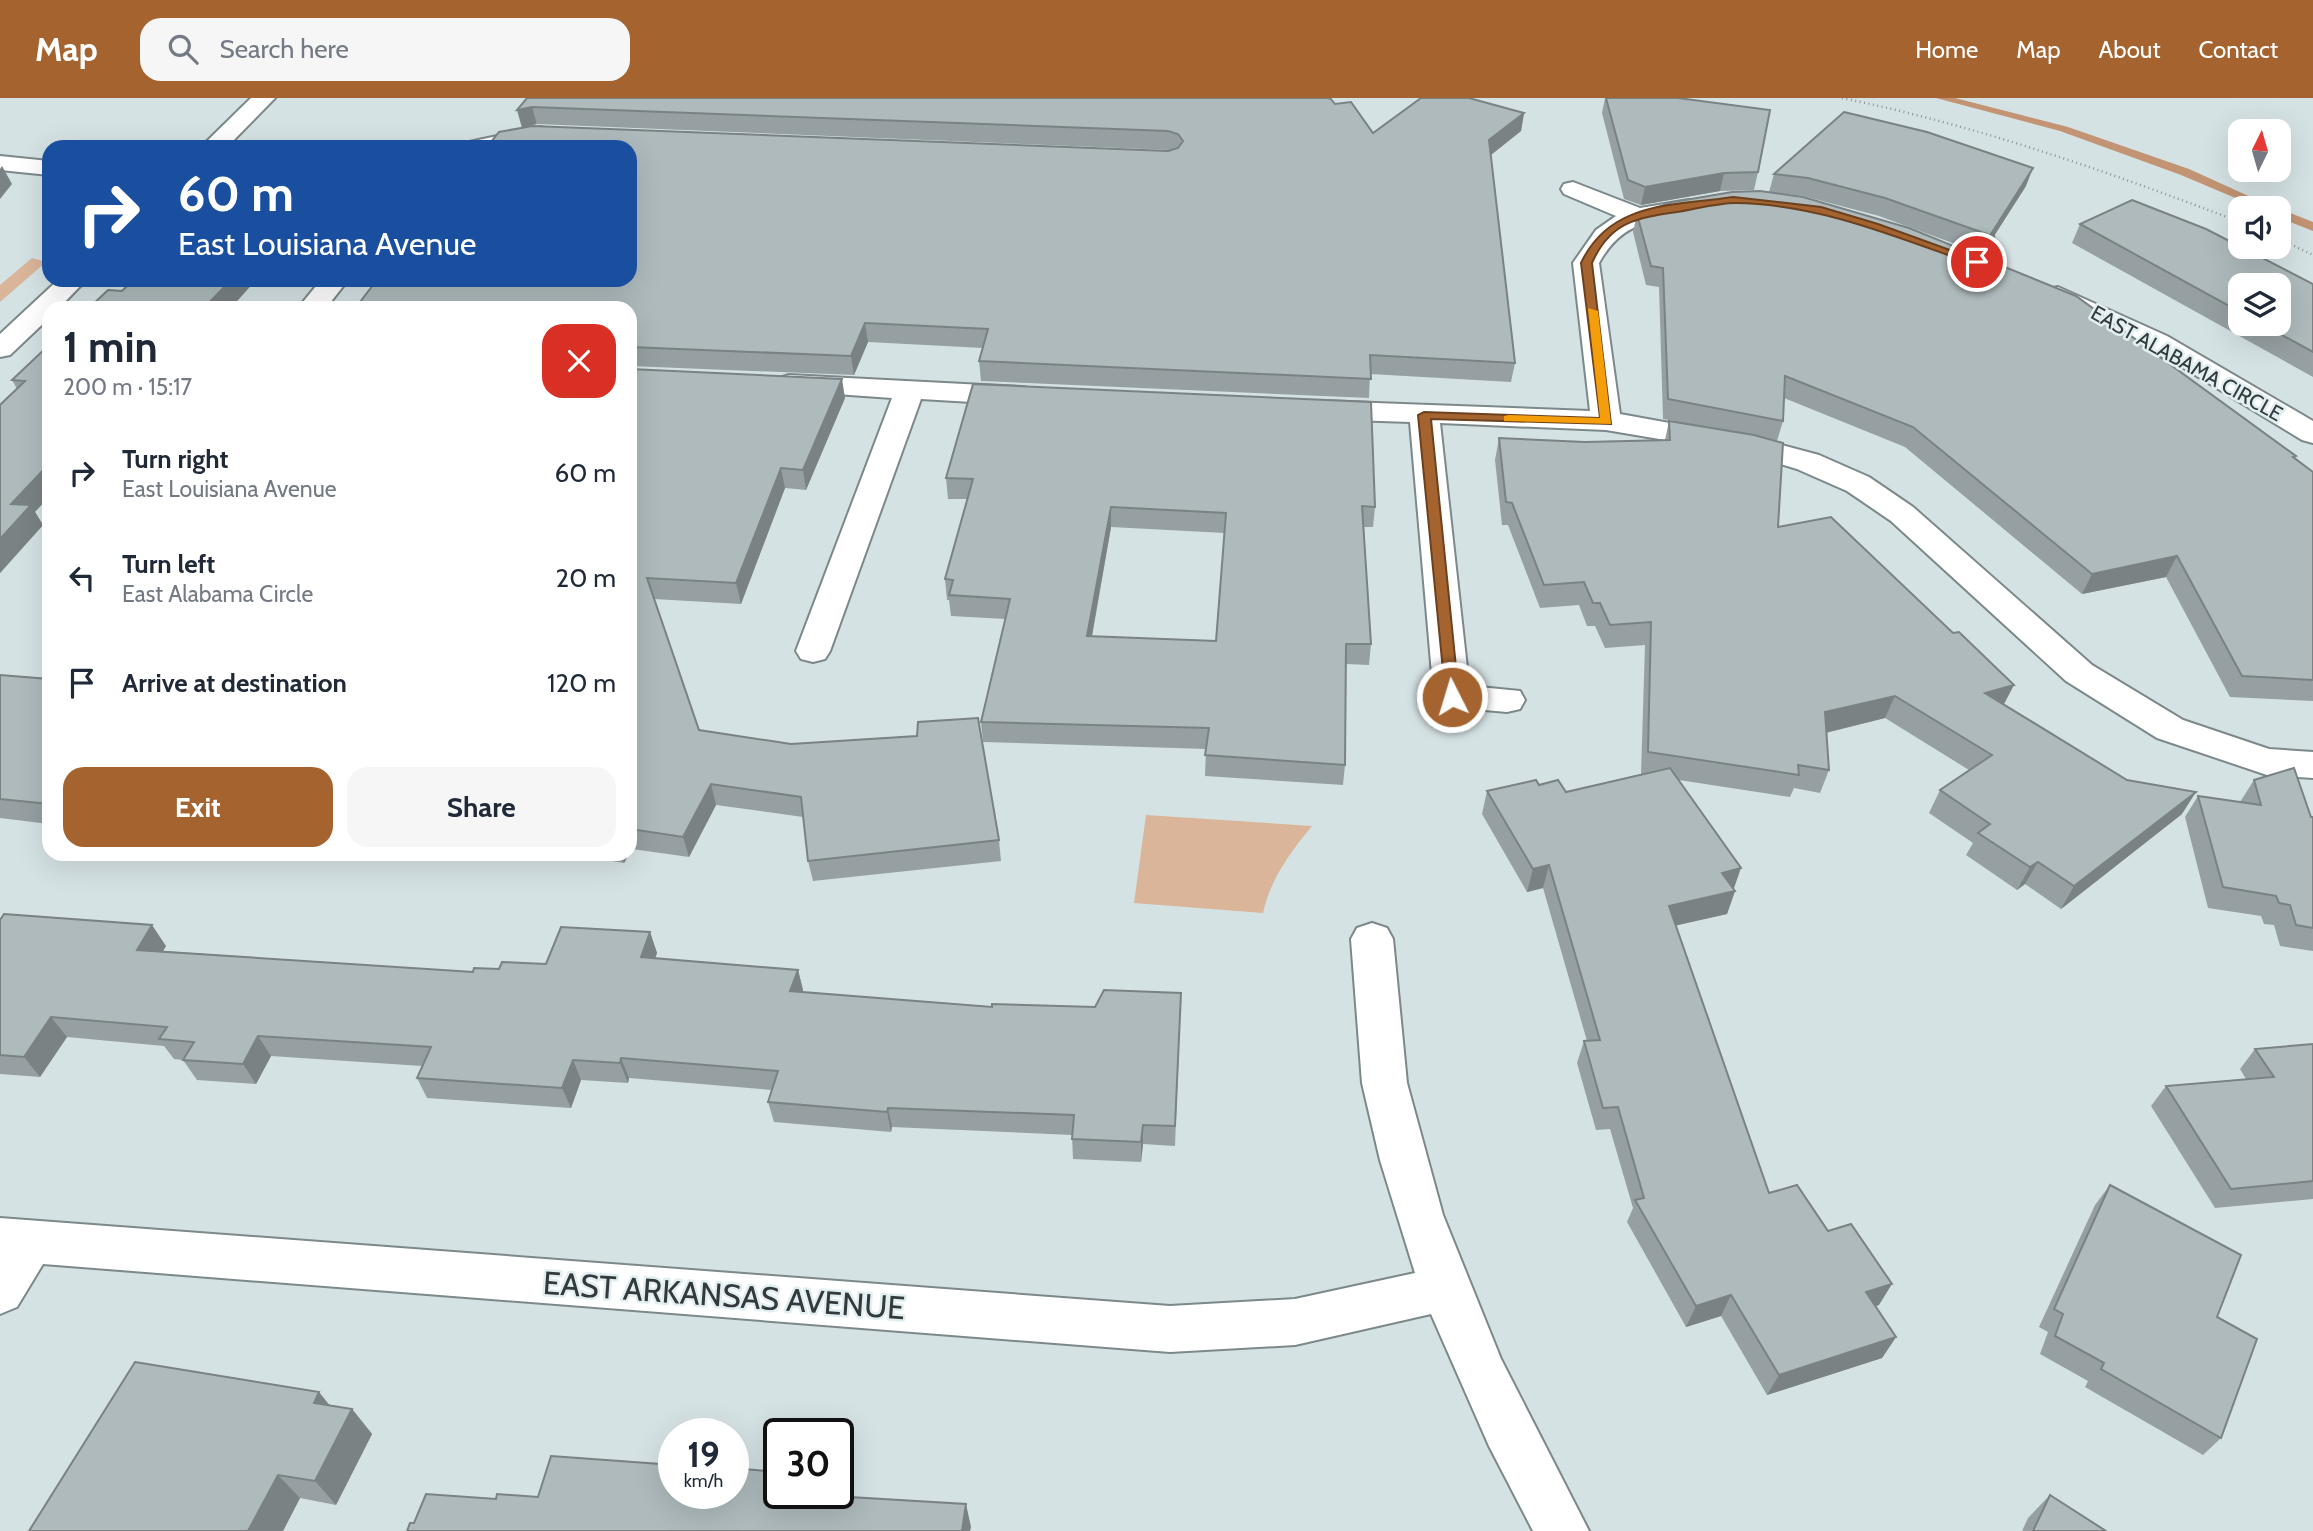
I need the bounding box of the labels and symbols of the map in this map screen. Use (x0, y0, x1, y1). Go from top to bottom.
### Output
north arrow (2228, 119, 2291, 182)
pin (1947, 232, 2007, 292)
street label: EAST ALABAMA CIRCLE (2087, 300, 2287, 426)
position arrow (1415, 660, 1489, 734)
street label: EAST ARKANSAS AVENUE (542, 1263, 906, 1327)
speed limit sign: 30 (763, 1418, 854, 1509)

